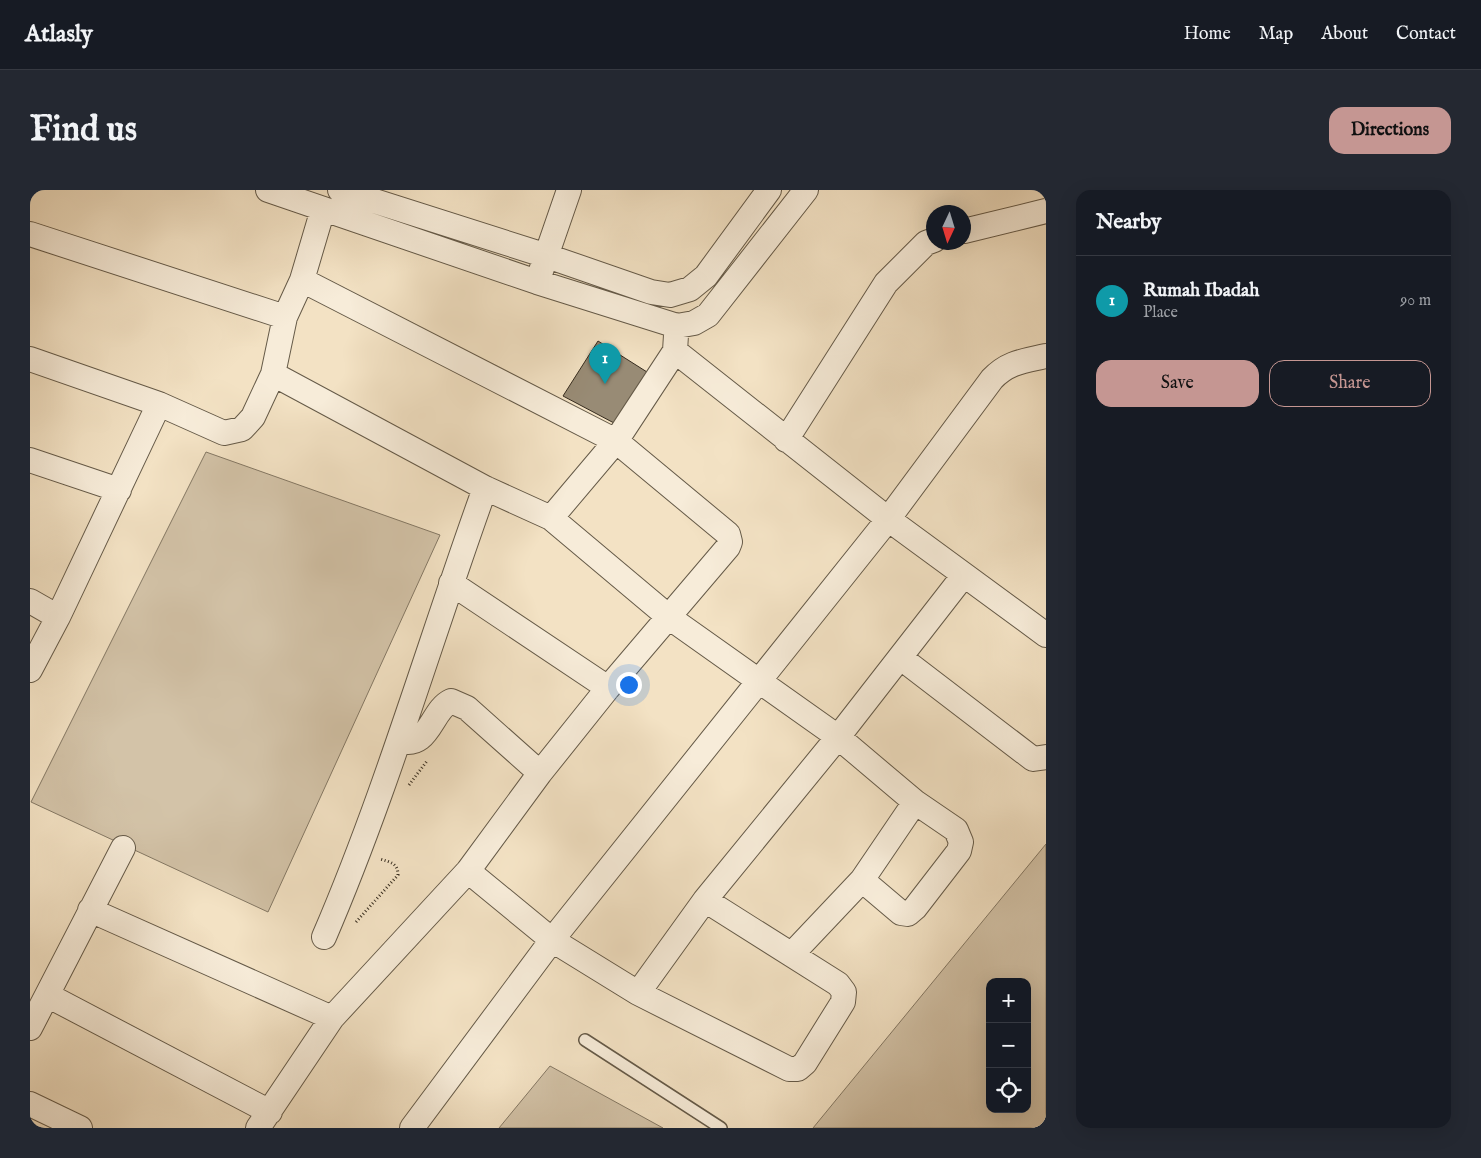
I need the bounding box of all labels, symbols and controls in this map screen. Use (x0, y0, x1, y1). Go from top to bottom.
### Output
text: Atlasly (25, 19, 93, 50)
text: Home (1184, 23, 1231, 46)
text: Map (1259, 23, 1293, 46)
text: About (1321, 23, 1368, 46)
text: Contact (1396, 23, 1456, 46)
button: Directions (1329, 107, 1451, 154)
text: Find us (30, 108, 137, 153)
north arrow (926, 205, 971, 250)
text: Nearby (1096, 209, 1161, 236)
text: Rumah Ibadah (1143, 279, 1259, 303)
text: 1 (1109, 291, 1115, 311)
text: 90 m (1400, 291, 1431, 311)
text: Place (1143, 303, 1178, 323)
pin: 1 (589, 343, 621, 384)
button: Save (1096, 360, 1259, 407)
button: Share (1269, 360, 1431, 407)
your location (616, 672, 642, 698)
map controls (986, 978, 1031, 1113)
button: + (986, 978, 1031, 1023)
button: − (986, 1023, 1031, 1068)
button: locate (986, 1068, 1031, 1113)

